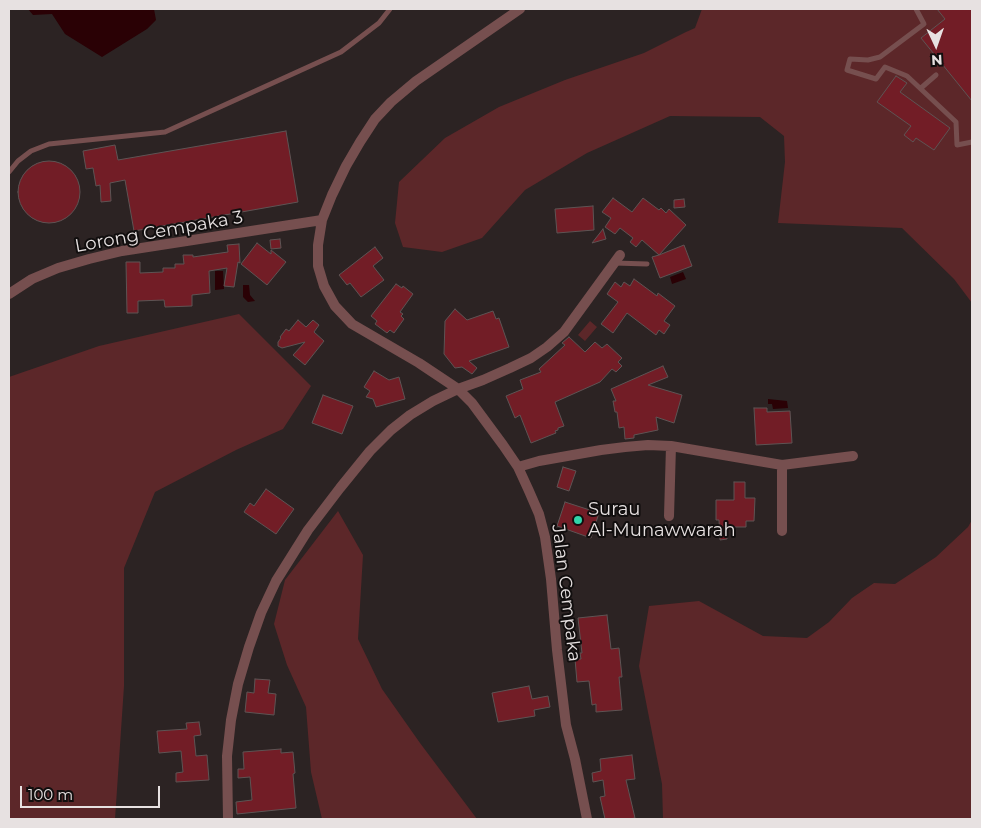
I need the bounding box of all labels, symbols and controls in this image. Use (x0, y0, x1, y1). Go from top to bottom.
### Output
north arrow (911, 20, 961, 70)
text: N (931, 51, 943, 69)
street label: Lorong Cempaka 3 (73, 207, 245, 257)
place label: Surau Al-Munawwarah (588, 499, 736, 542)
marker: Surau Al-Munawwarah (572, 514, 584, 526)
street label: Jalan Cempaka (547, 523, 585, 663)
scale bar (22, 776, 162, 808)
text: 100 m (28, 785, 73, 804)

